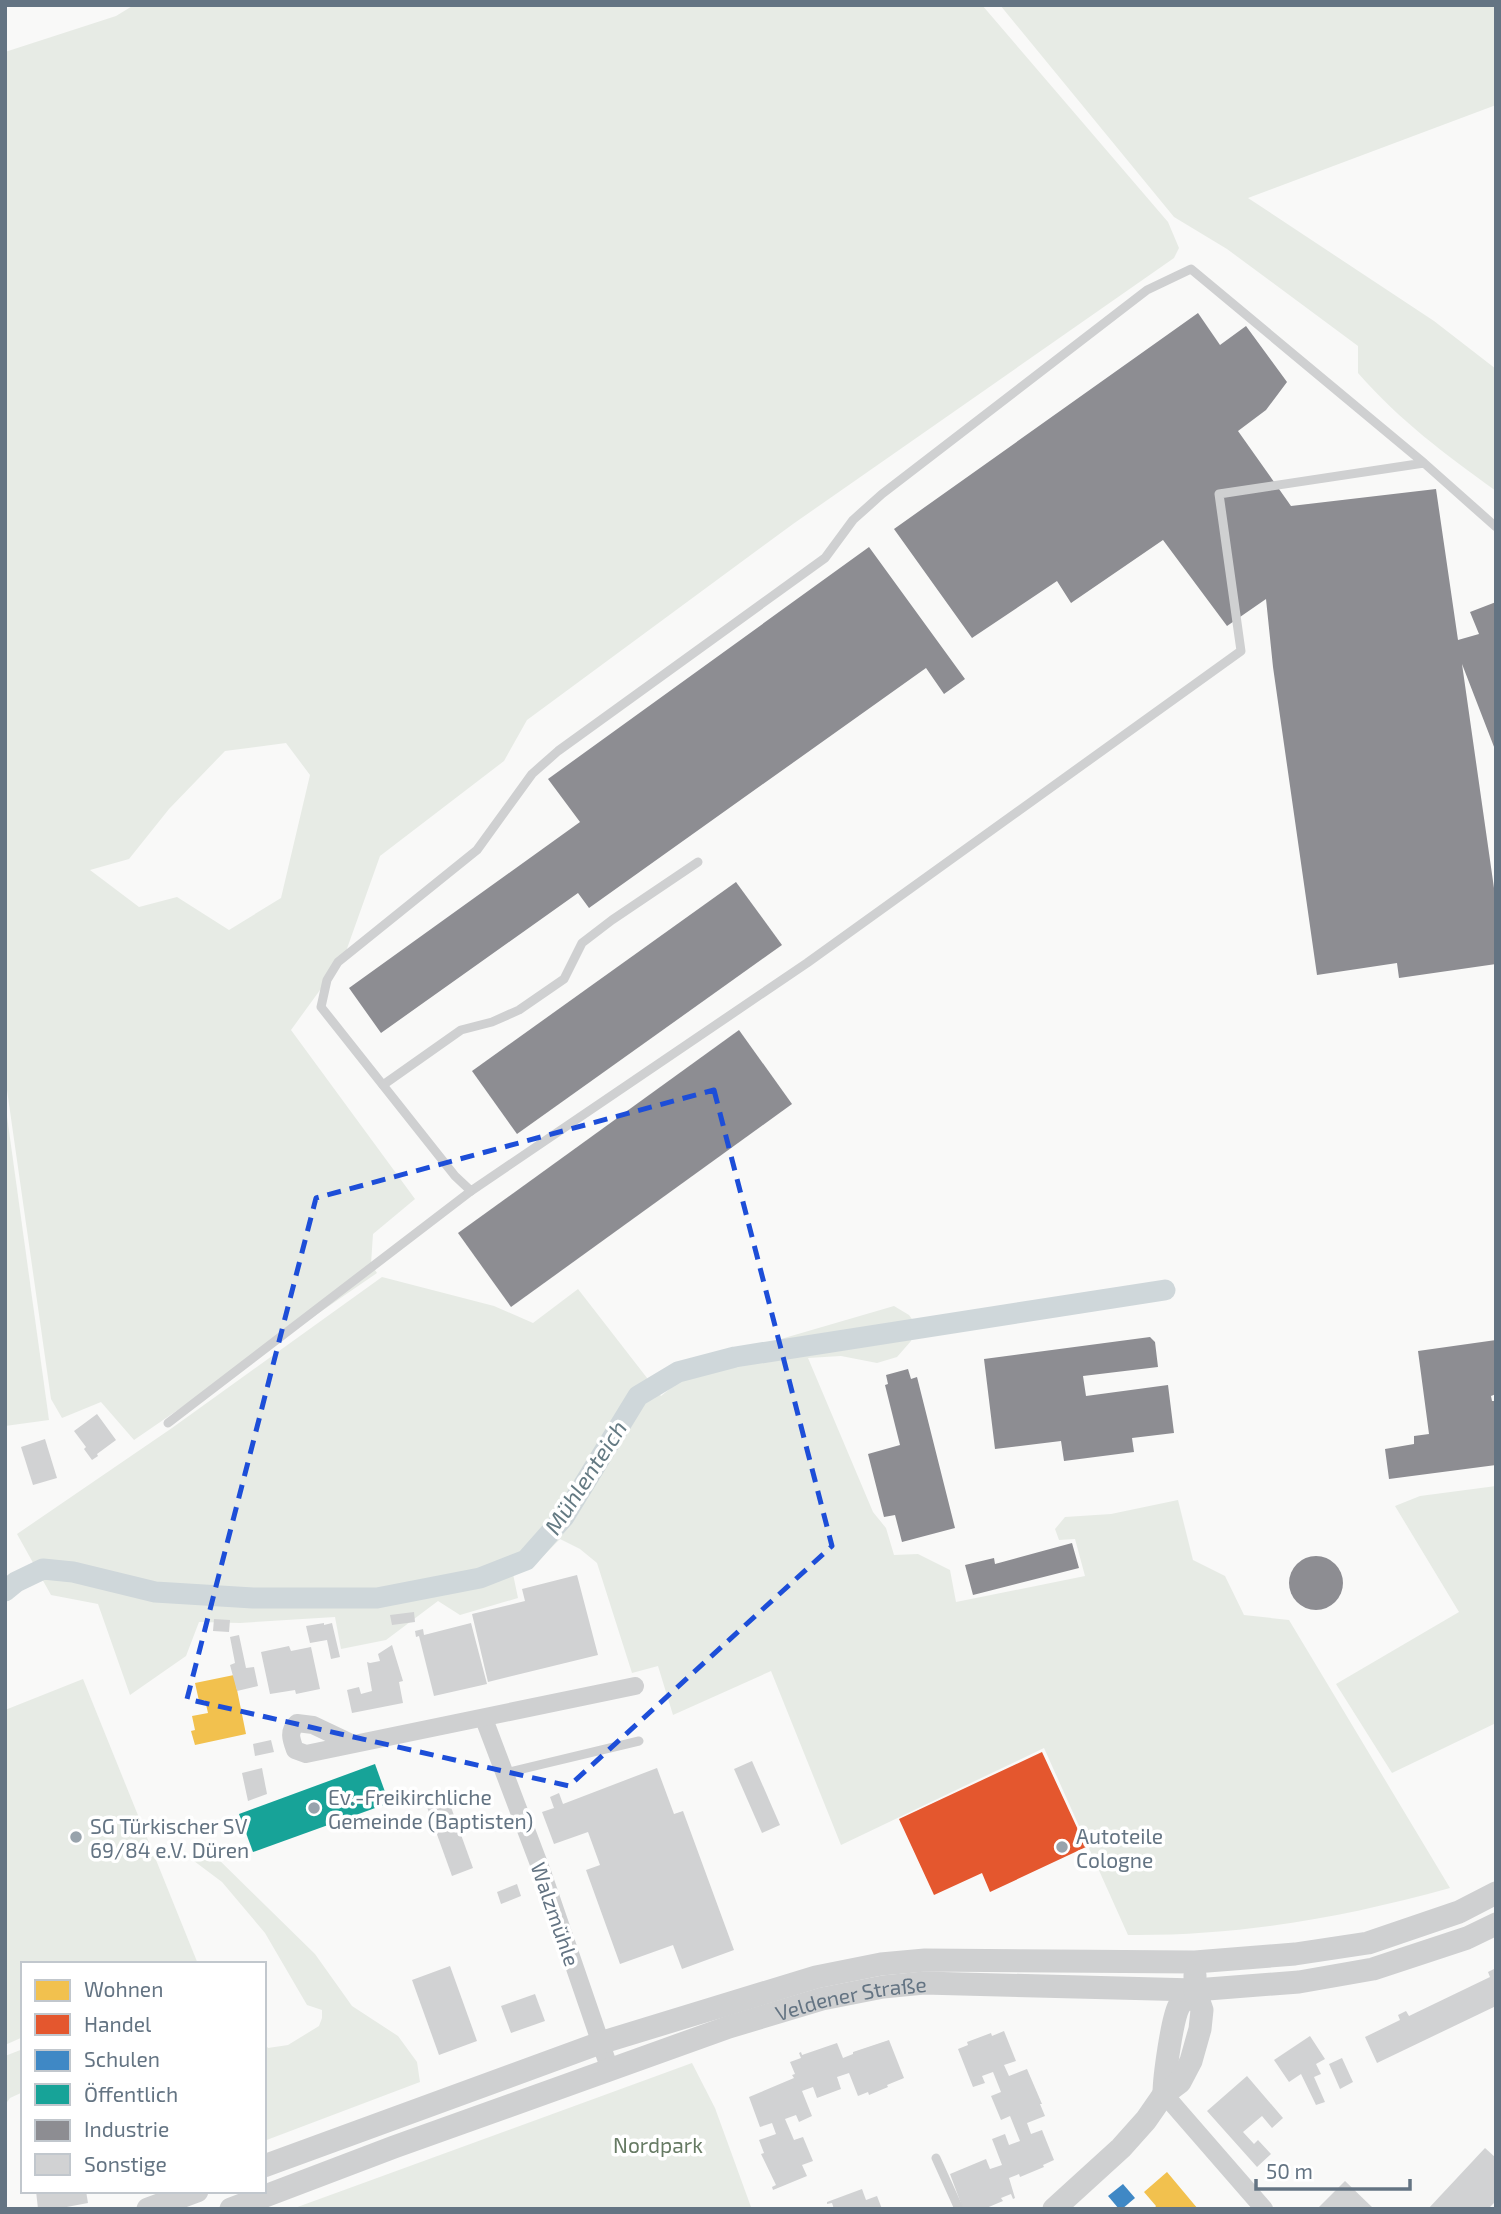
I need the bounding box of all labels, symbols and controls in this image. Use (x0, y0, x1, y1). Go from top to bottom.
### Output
water label: Mühlenteich (538, 1415, 632, 1539)
place label: Ev.-Freikirchliche Gemeinde (Baptisten) (328, 1784, 533, 1833)
marker: Ev.-Freikirchliche Gemeinde (Baptisten) (306, 1800, 322, 1816)
place label: SG Türkischer SV 69/84 e.V. Düren (90, 1813, 249, 1862)
place label: Autoteile Cologne (1076, 1823, 1163, 1872)
marker: SG Türkischer SV 69/84 e.V. Düren (68, 1829, 84, 1845)
marker: Autoteile Cologne (1054, 1839, 1070, 1855)
street label: Walzmühle (527, 1859, 585, 1969)
legend (21, 1962, 266, 2193)
street label: Veldener Straße (772, 1970, 928, 2025)
text: Wohnen (84, 1976, 163, 2001)
text: Handel (84, 2011, 152, 2036)
text: Schulen (84, 2046, 160, 2071)
text: Öffentlich (84, 2081, 178, 2106)
text: Industrie (84, 2116, 169, 2141)
park label: Nordpark (613, 2132, 703, 2157)
scale bar (1256, 2148, 1410, 2192)
text: Sonstige (84, 2151, 167, 2176)
text: 50 m (1266, 2158, 1313, 2183)

